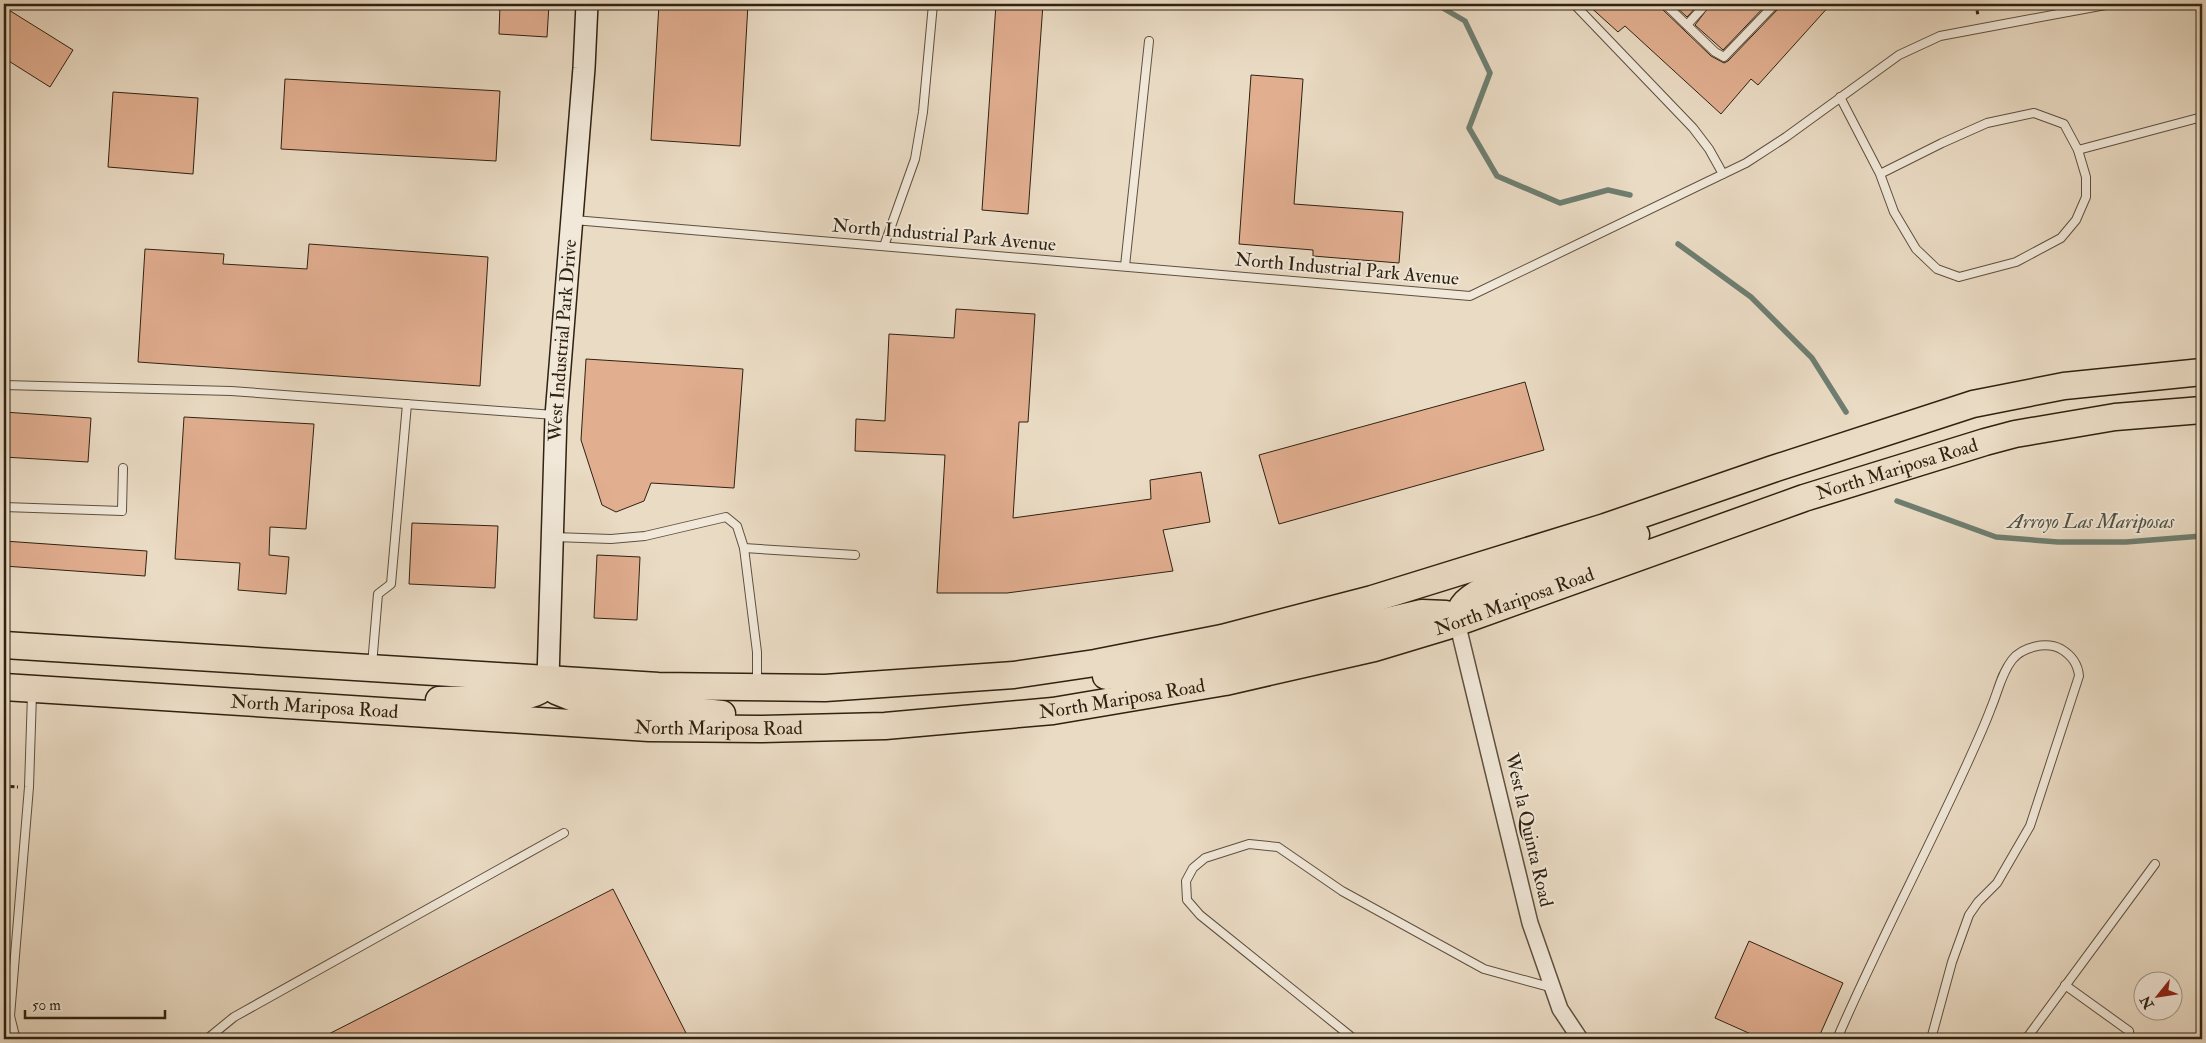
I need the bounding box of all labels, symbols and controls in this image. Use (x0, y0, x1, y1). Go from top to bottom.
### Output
street label: North Industrial Park Avenue (831, 213, 1057, 257)
street label: West Industrial Park Drive (543, 238, 582, 443)
street label: North Industrial Park Avenue (1234, 247, 1460, 291)
street label: North Mariposa Road (1813, 433, 1981, 506)
water label: Arroyo Las Mariposas (2006, 509, 2175, 534)
street label: North Mariposa Road (1432, 562, 1598, 641)
street label: North Mariposa Road (1038, 673, 1207, 724)
street label: North Mariposa Road (230, 689, 400, 724)
street label: North Mariposa Road (634, 715, 804, 742)
street label: West la Quinta Road (1499, 750, 1559, 910)
north arrow (2134, 970, 2184, 1020)
scale bar (25, 988, 165, 1020)
text: N (2136, 992, 2158, 1013)
text: 50 m (32, 996, 61, 1015)

